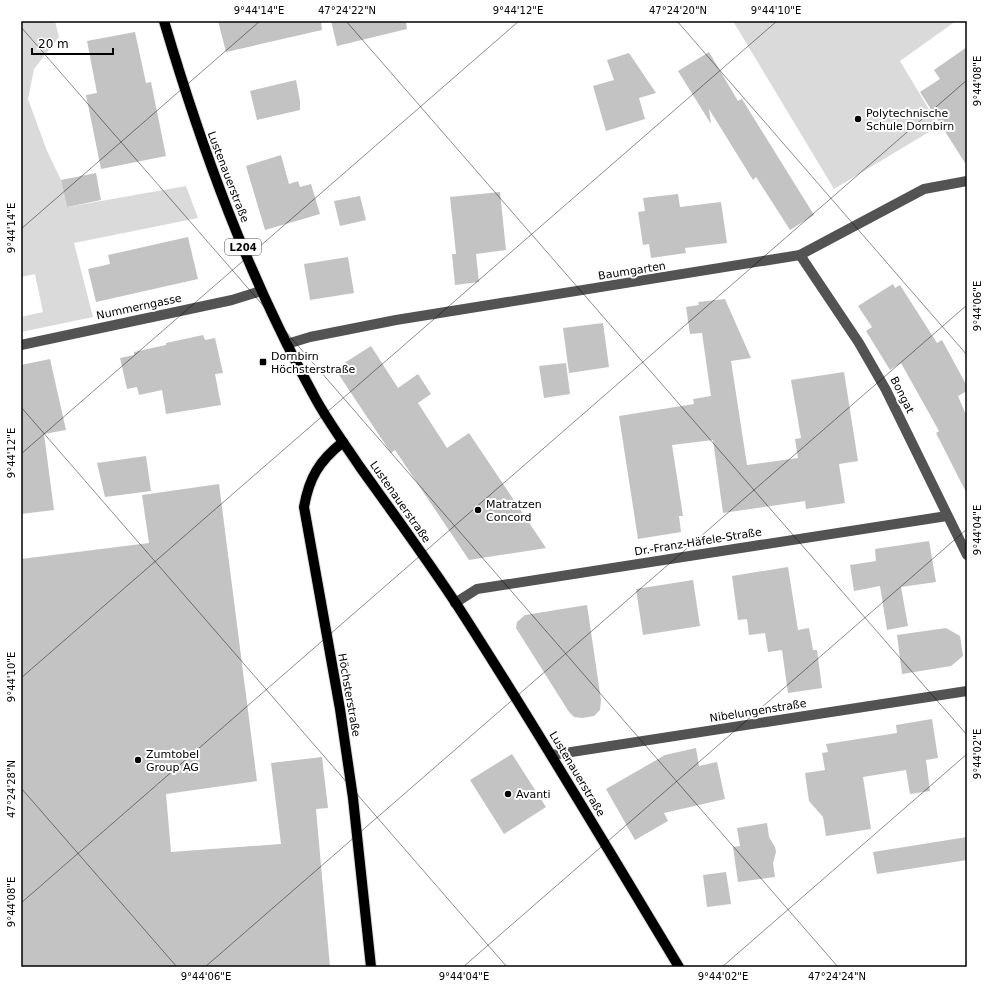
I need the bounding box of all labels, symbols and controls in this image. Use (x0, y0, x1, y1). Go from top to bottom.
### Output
text: 9°44'14"E (234, 5, 284, 16)
text: 47°24'22"N (318, 5, 376, 16)
text: 9°44'12"E (493, 5, 543, 16)
text: 47°24'20"N (649, 5, 707, 16)
text: 9°44'10"E (751, 5, 801, 16)
scale bar (32, 30, 113, 56)
text: 20 m (38, 37, 69, 51)
text: 9°44'08"E (972, 56, 983, 106)
place label: Polytechnische Schule Dornbirn (866, 107, 954, 133)
marker: Polytechnische Schule Dornbirn (853, 114, 863, 124)
street label: Lustenauerstraße (205, 130, 251, 225)
text: 9°44'14"E (6, 203, 17, 253)
road number: L204 (225, 239, 261, 255)
street label: Baumgarten (597, 259, 667, 283)
text: 9°44'06"E (972, 281, 983, 331)
street label: Nummerngasse (95, 292, 183, 322)
place label: Dornbirn Höchsterstraße (271, 350, 356, 376)
marker: Dornbirn Höchsterstraße (258, 357, 268, 367)
street label: Bongat (887, 375, 917, 416)
text: 9°44'12"E (6, 428, 17, 478)
street label: Lustenauerstraße (367, 459, 433, 546)
place label: Matratzen Concord (486, 498, 542, 524)
marker: Matratzen Concord (473, 505, 483, 515)
text: 9°44'04"E (972, 505, 983, 555)
street label: Dr.-Franz-Häfele-Straße (633, 525, 763, 558)
text: 9°44'10"E (6, 652, 17, 702)
street label: Höchsterstraße (335, 652, 363, 738)
street label: Nibelungenstraße (709, 697, 808, 725)
street label: Lustenauerstraße (547, 729, 608, 819)
text: 9°44'02"E (972, 729, 983, 779)
place label: Zumtobel Group AG (146, 748, 199, 774)
marker: Zumtobel Group AG (133, 755, 143, 765)
text: 47°24'28"N (6, 760, 17, 818)
place label: Avanti (516, 788, 550, 801)
marker: Avanti (503, 789, 513, 799)
text: 9°44'08"E (6, 877, 17, 927)
text: 9°44'06"E (181, 971, 231, 982)
text: 9°44'04"E (439, 971, 489, 982)
text: 9°44'02"E (698, 971, 748, 982)
text: 47°24'24"N (808, 971, 866, 982)

